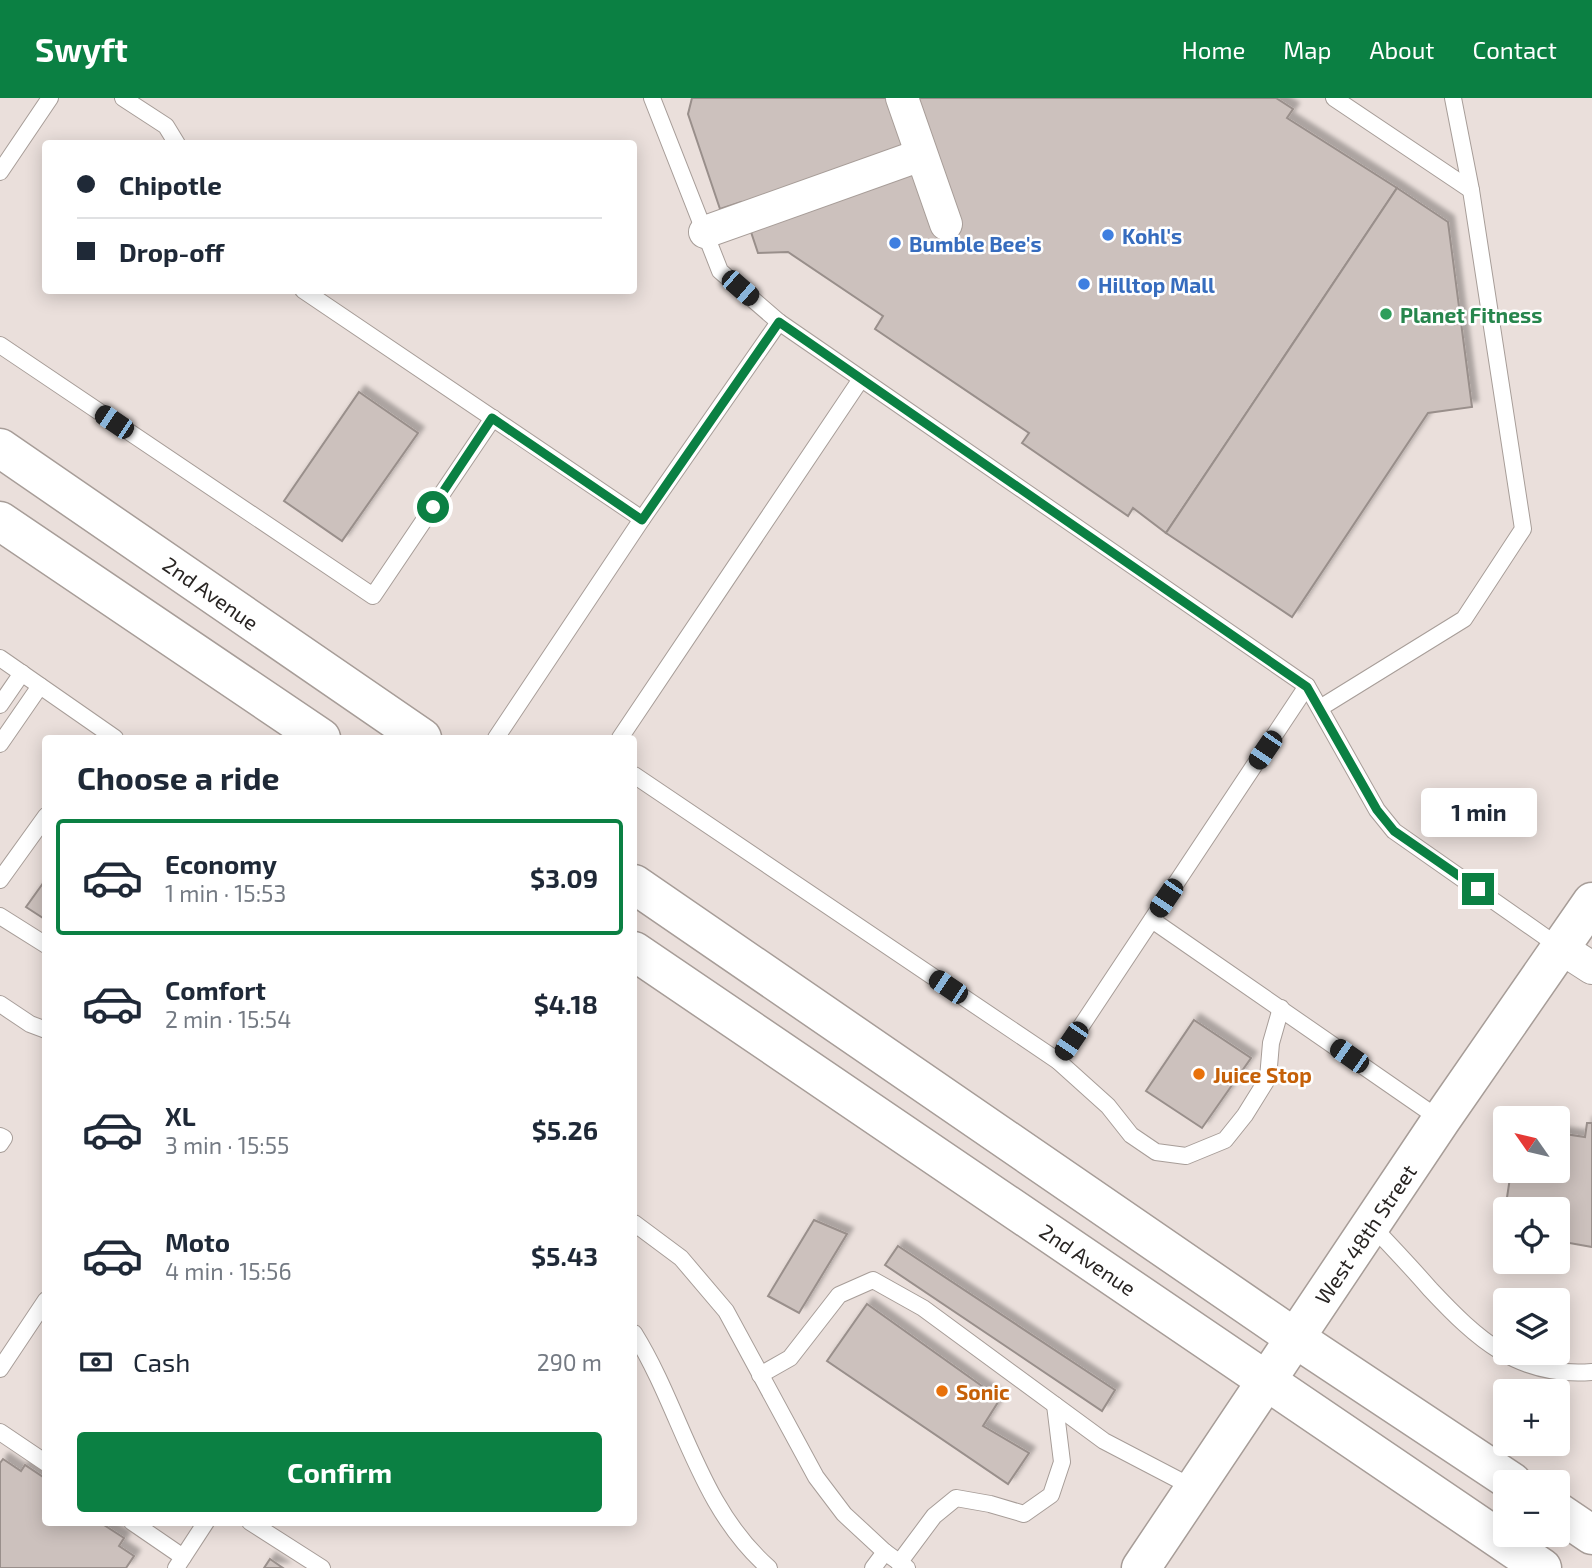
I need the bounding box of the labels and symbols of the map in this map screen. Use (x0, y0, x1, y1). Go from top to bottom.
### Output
place label: Kohl's (1122, 223, 1182, 248)
marker: Kohl's (1100, 227, 1116, 243)
place label: Bumble Bee's (909, 231, 1042, 256)
marker: Bumble Bee's (887, 235, 903, 251)
car (718, 266, 763, 310)
place label: Hilltop Mall (1098, 272, 1215, 297)
marker: Hilltop Mall (1076, 276, 1092, 292)
place label: Planet Fitness (1400, 302, 1542, 327)
marker: Planet Fitness (1378, 306, 1394, 322)
car (91, 402, 138, 442)
route start (417, 491, 449, 523)
street label: 2nd Avenue (159, 551, 263, 635)
car (1245, 727, 1286, 773)
callout: 1 min (1420, 788, 1536, 836)
route end (1462, 873, 1494, 905)
car (1146, 875, 1187, 921)
car (925, 967, 972, 1007)
car (1051, 1018, 1092, 1064)
car (1326, 1035, 1373, 1077)
place label: Juice Stop (1213, 1062, 1312, 1087)
marker: Juice Stop (1191, 1066, 1207, 1082)
north arrow (1493, 1106, 1570, 1183)
street label: West 48th Street (1309, 1159, 1421, 1309)
street label: 2nd Avenue (1035, 1218, 1141, 1300)
place label: Sonic (956, 1379, 1010, 1404)
marker: Sonic (934, 1383, 950, 1399)

